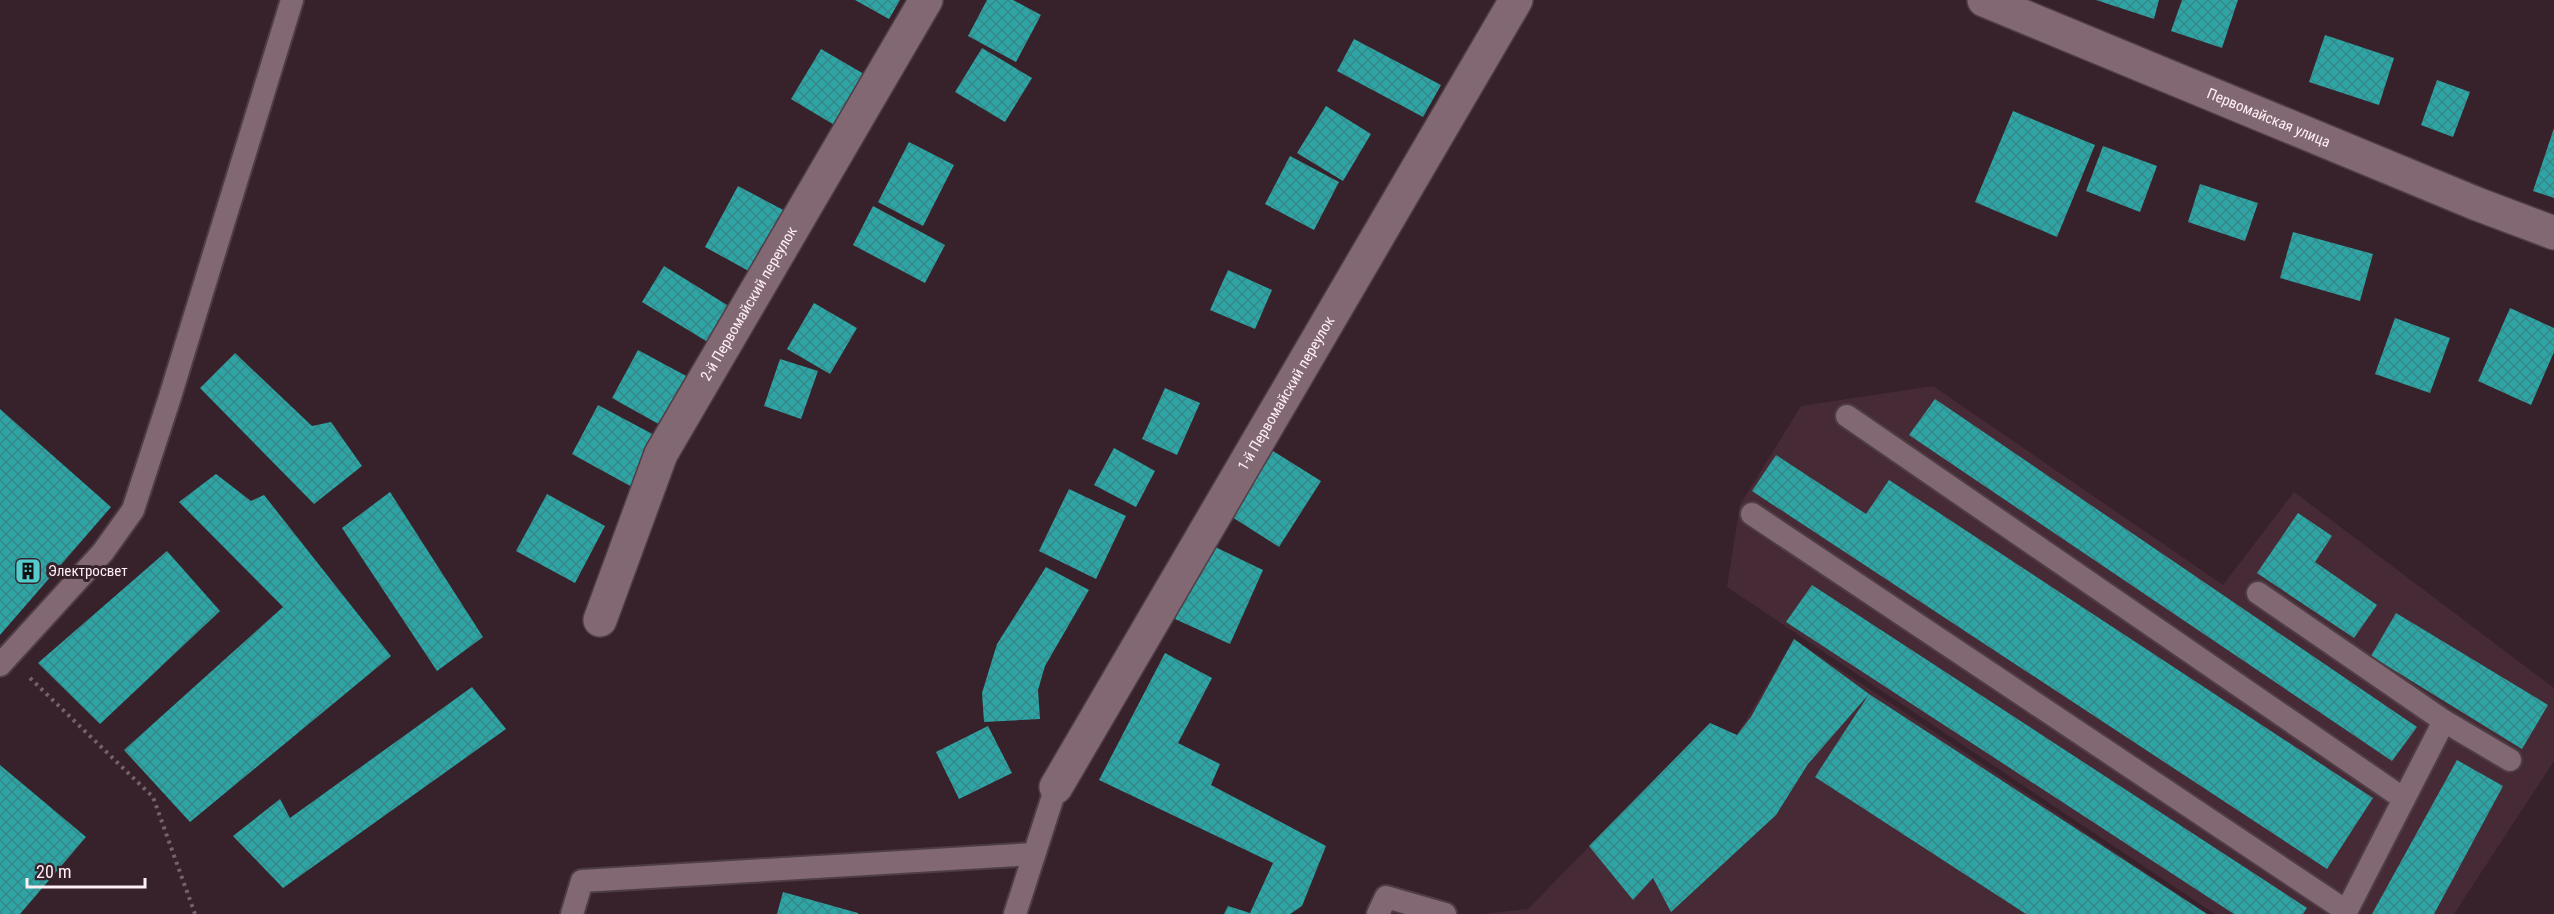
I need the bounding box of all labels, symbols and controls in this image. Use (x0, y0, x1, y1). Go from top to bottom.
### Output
street label: Первомайская улица (2204, 84, 2333, 151)
street label: 2-й Первомайский переулок (697, 223, 801, 384)
street label: 1-й Первомайский переулок (1234, 313, 1338, 474)
building icon: Электросвет (13, 556, 43, 586)
place label: Электросвет (48, 562, 128, 580)
scale bar (27, 851, 146, 889)
text: 20 m (36, 861, 71, 882)

